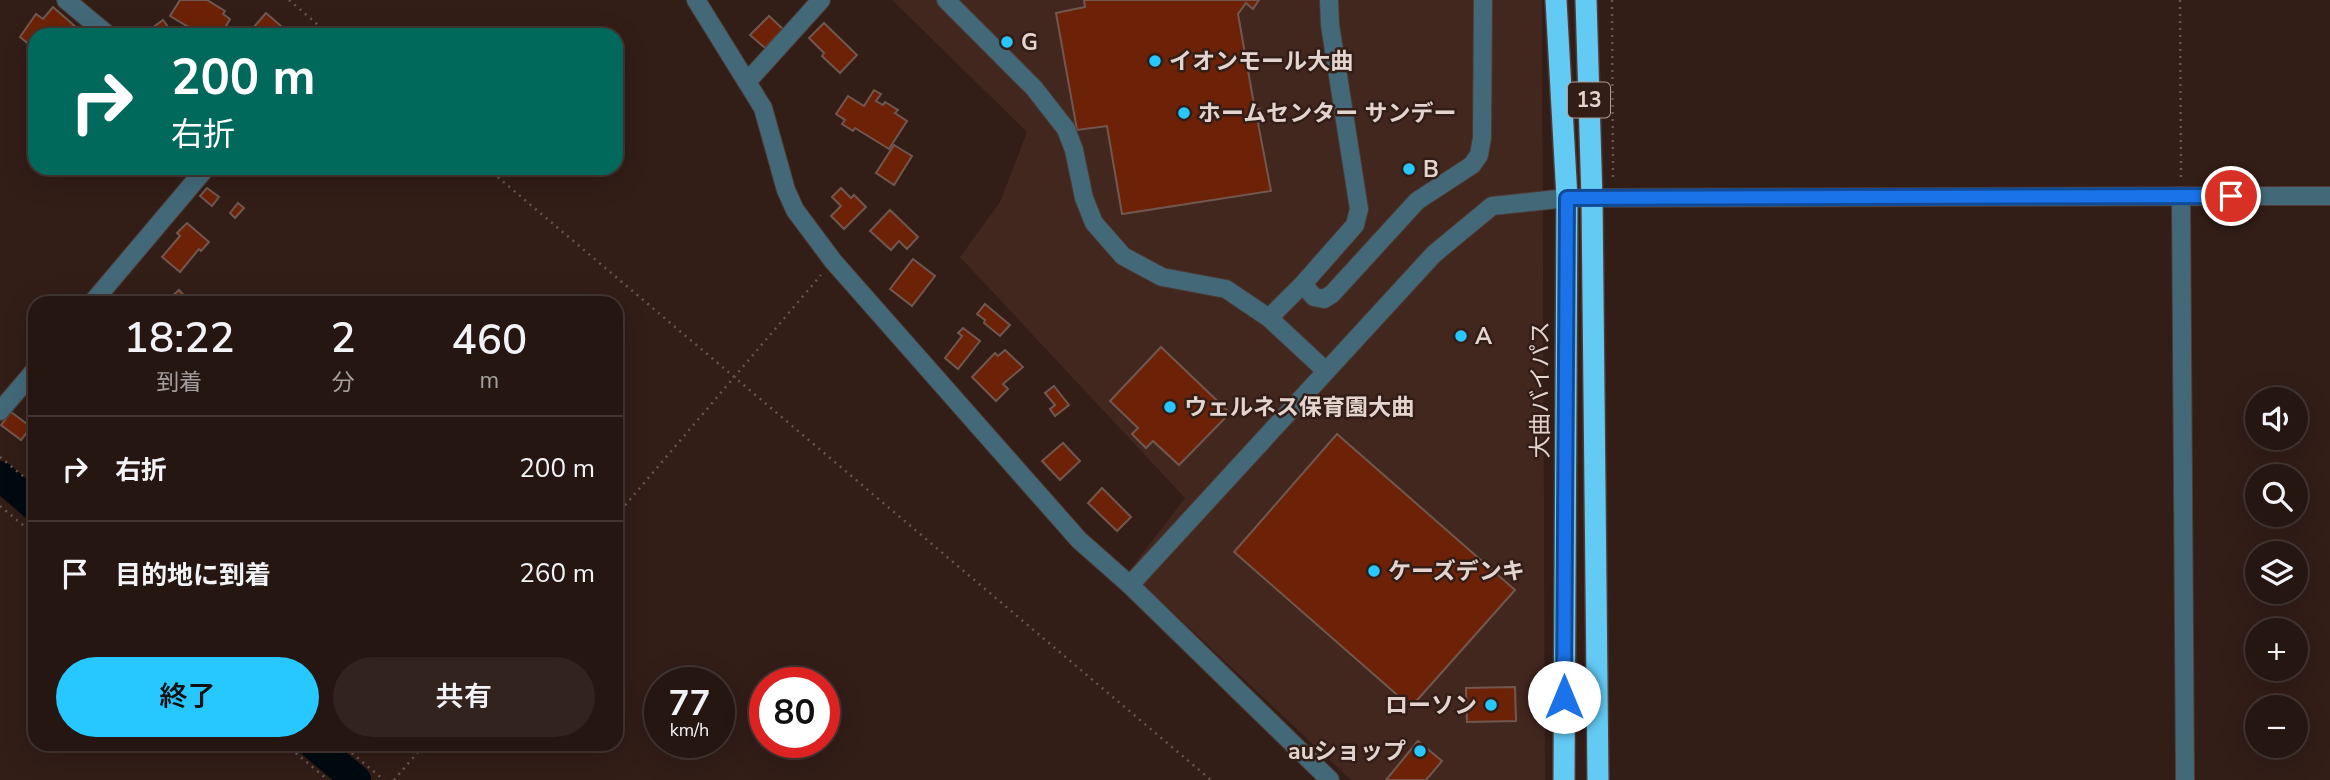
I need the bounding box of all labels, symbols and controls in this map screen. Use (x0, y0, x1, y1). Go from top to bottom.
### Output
place label: G (1021, 27, 1038, 58)
marker: G (999, 34, 1015, 50)
text: 200 m (171, 44, 315, 111)
place label: イオンモール大曲 (1169, 46, 1353, 77)
marker: イオンモール大曲 (1147, 53, 1163, 69)
icon: right (56, 56, 147, 147)
road number: 13 (1568, 82, 1610, 118)
place label: ホームセンター サンデー (1198, 98, 1457, 129)
marker: ホームセンター サンデー (1176, 105, 1192, 121)
text: 右折 (171, 113, 235, 156)
place label: B (1423, 154, 1439, 185)
marker: B (1401, 161, 1417, 177)
pin (2201, 166, 2261, 226)
icon: arrive (2212, 177, 2250, 215)
text: 18:22 (124, 310, 235, 367)
text: 2 (330, 310, 356, 367)
text: 460 (452, 312, 527, 369)
place label: A (1475, 321, 1493, 352)
street label: 大曲バイパス (1525, 321, 1556, 459)
marker: A (1453, 328, 1469, 344)
text: m (479, 365, 499, 396)
text: 到着 (156, 367, 202, 398)
text: 分 (332, 367, 355, 398)
map controls (2245, 387, 2308, 758)
button: sound (2245, 387, 2308, 450)
place label: ウェルネス保育園大曲 (1184, 392, 1414, 423)
marker: ウェルネス保育園大曲 (1162, 399, 1178, 415)
icon: right (56, 450, 94, 488)
text: 200 m (519, 451, 595, 486)
text: 右折 (115, 453, 167, 488)
button: search (2245, 464, 2308, 527)
button: layers (2245, 541, 2308, 604)
icon: arrive (56, 555, 94, 593)
text: 260 m (519, 556, 595, 591)
place label: ケーズデンキ (1388, 556, 1525, 587)
text: 目的地に到着 (115, 558, 271, 593)
marker: ケーズデンキ (1366, 563, 1382, 579)
button: + (2245, 618, 2308, 681)
button: 終了 (56, 657, 319, 737)
button: 共有 (333, 657, 595, 737)
position arrow (1527, 660, 1601, 734)
speed limit sign: 80 (749, 667, 840, 758)
text: 77 (668, 680, 711, 727)
place label: ローソン (1385, 690, 1477, 721)
button: − (2245, 695, 2308, 758)
marker: ローソン (1483, 697, 1499, 713)
text: km/h (670, 718, 709, 742)
place label: auショップ (1288, 736, 1406, 767)
marker: auショップ (1412, 743, 1428, 759)

